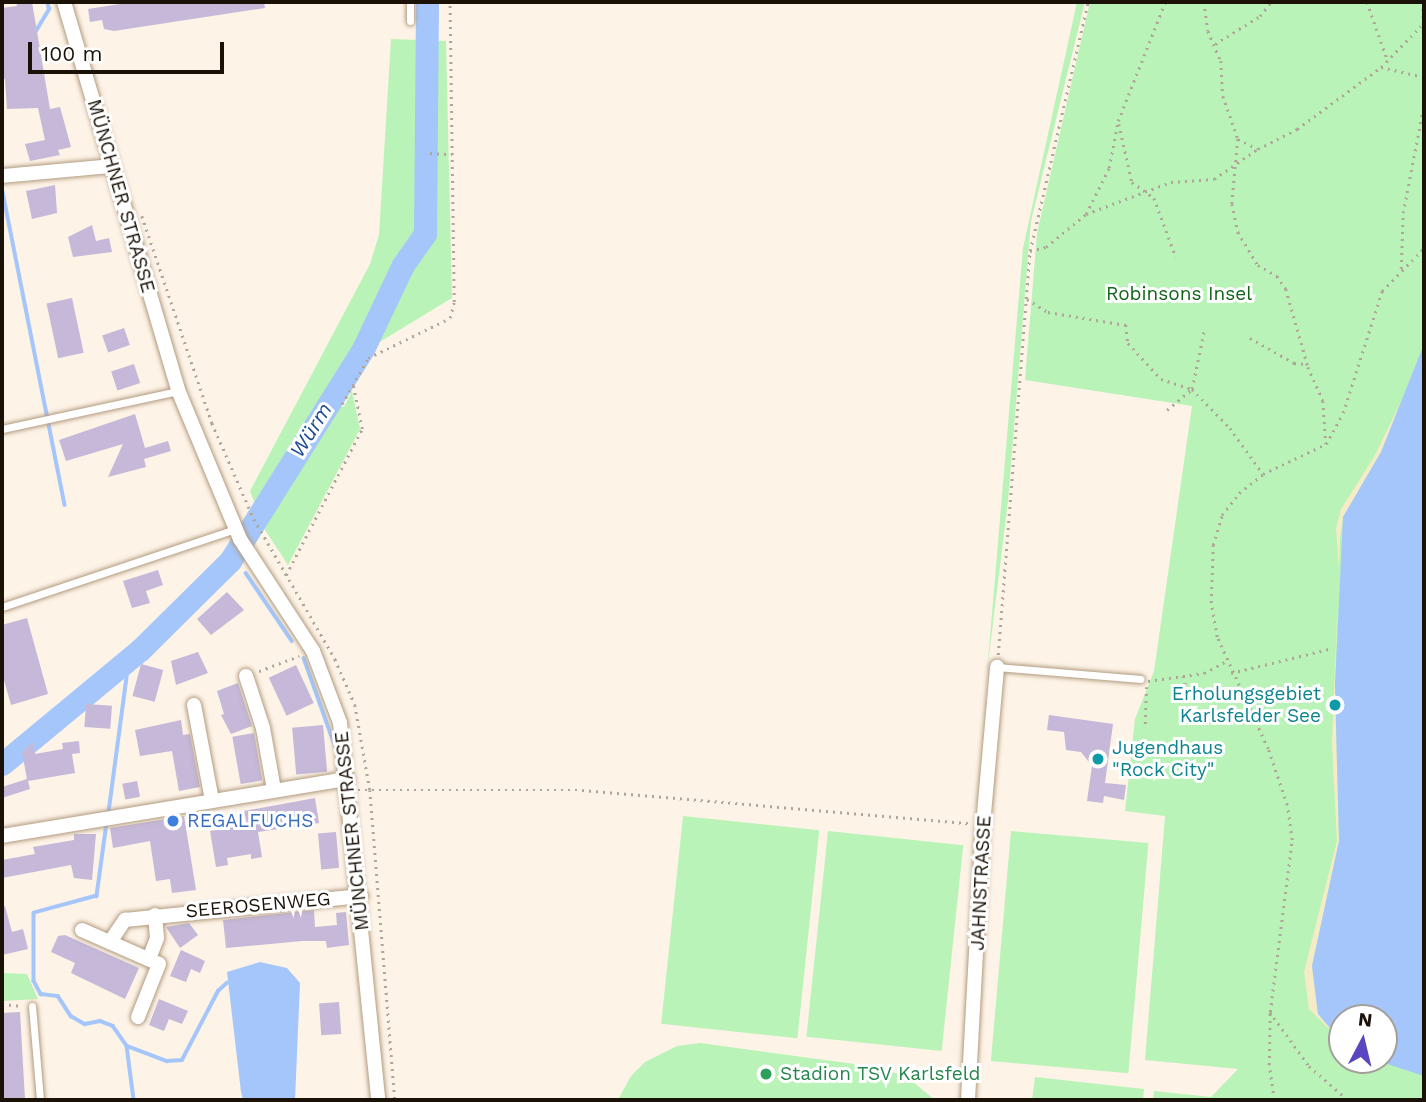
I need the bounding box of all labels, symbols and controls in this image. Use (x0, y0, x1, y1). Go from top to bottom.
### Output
scale bar (32, 28, 228, 72)
text: 100 m (41, 41, 103, 66)
street label: MÜNCHNER STRASSE (82, 97, 160, 295)
park label: Robinsons Insel (1106, 283, 1252, 305)
water label: Würm (285, 398, 337, 462)
place label: Erholungsgebiet Karlsfelder See (1172, 683, 1321, 727)
marker: Erholungsgebiet Karlsfelder See (1327, 697, 1343, 713)
street label: MÜNCHNER STRASSE (330, 730, 374, 932)
place label: Jugendhaus "Rock City" (1112, 737, 1223, 781)
marker: Jugendhaus "Rock City" (1090, 751, 1106, 767)
place label: REGALFUCHS (187, 810, 313, 832)
marker: REGALFUCHS (165, 813, 181, 829)
street label: JAHNSTRASSE (966, 815, 996, 951)
street label: SEEROSENWEG (185, 887, 331, 923)
north arrow (1328, 1004, 1398, 1074)
text: N (1357, 1007, 1374, 1032)
place label: Stadion TSV Karlsfeld (780, 1063, 982, 1085)
marker: Stadion TSV Karlsfeld (758, 1066, 774, 1082)

